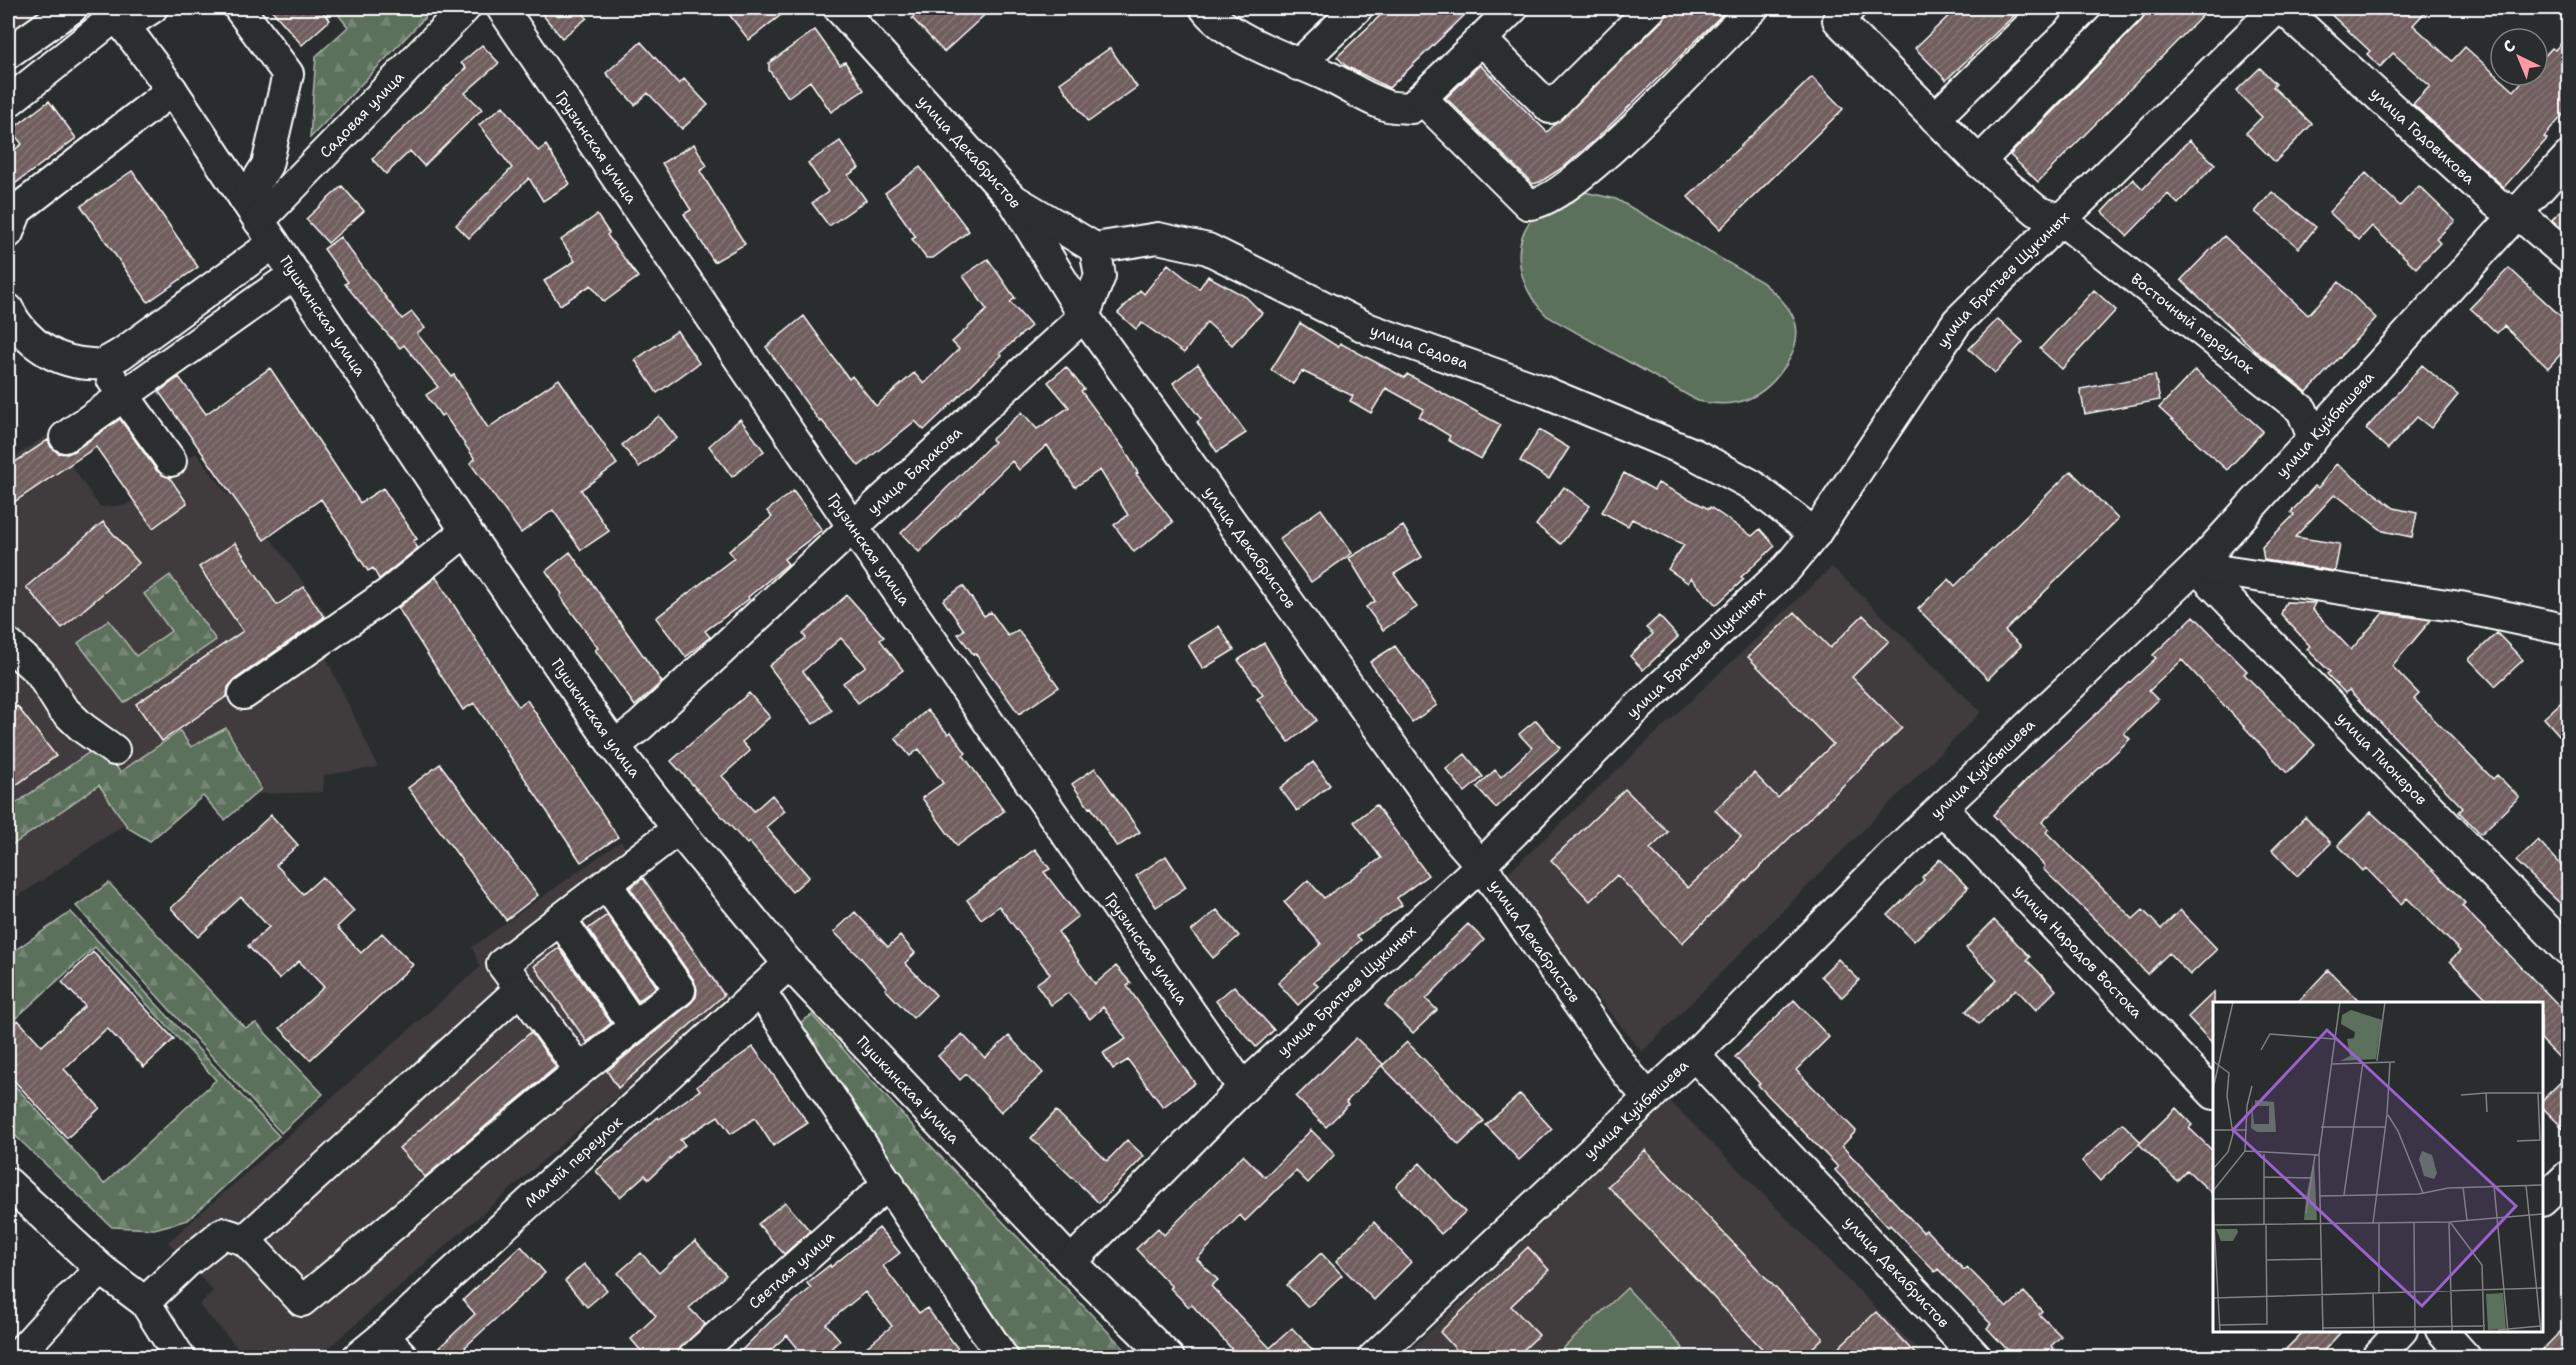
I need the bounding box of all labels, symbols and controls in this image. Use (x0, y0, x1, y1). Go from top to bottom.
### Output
north arrow (2489, 27, 2549, 87)
text: С (2498, 35, 2520, 57)
street label: Садовая улица (315, 67, 409, 162)
street label: улица Годовикова (2366, 83, 2480, 189)
street label: Грузинская улица (551, 87, 642, 208)
street label: улица Декабристов (913, 91, 1026, 212)
street label: улица Братьев Щукиных (1933, 207, 2074, 352)
street label: Пушкинская улица (275, 252, 371, 381)
street label: Восточный переулок (2127, 269, 2258, 378)
street label: улица Седова (1367, 320, 1472, 374)
street label: улица Куйбышева (2272, 367, 2379, 482)
street label: улица Баракова (863, 422, 967, 519)
street label: улица Декабристов (1199, 483, 1300, 613)
street label: Грузинская улица (823, 489, 915, 610)
street label: улица Братьев Щукиных (1622, 583, 1770, 723)
street label: Пушкинская улица (547, 655, 645, 782)
street label: улица Пионеров (2332, 708, 2431, 809)
street label: улица Куйбышева (1926, 714, 2040, 823)
street label: улица Декабристов (1485, 876, 1585, 1007)
street label: улица Народов Востока (2010, 880, 2147, 1023)
street label: Грузинская улица (1100, 889, 1192, 1009)
street label: улица Братьев Щукиных (1273, 921, 1421, 1061)
inset map (2213, 1002, 2543, 1332)
street label: Пушкинская улица (852, 1032, 964, 1148)
street label: улица Куйбышева (1580, 1055, 1693, 1164)
street label: Малый переулок (520, 1112, 627, 1212)
street label: улица Декабристов (1840, 1212, 1954, 1332)
street label: Светлая улица (744, 1226, 839, 1314)

